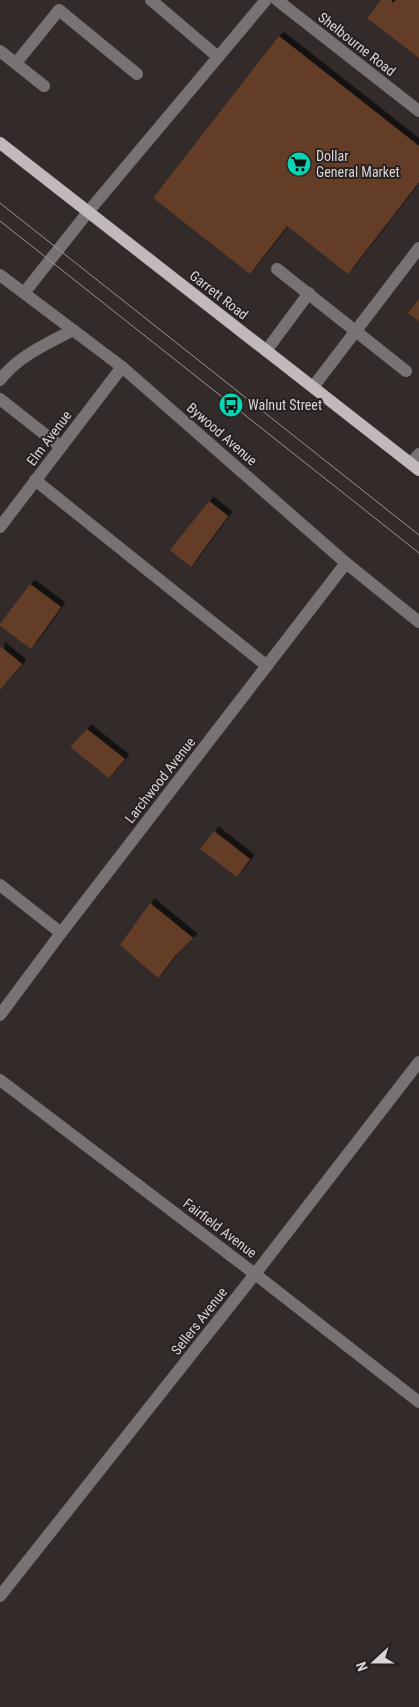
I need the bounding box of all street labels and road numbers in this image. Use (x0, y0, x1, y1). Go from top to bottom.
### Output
street label: Shelbourne Road (315, 9, 399, 79)
street label: Garrett Road (187, 267, 251, 323)
street label: Bywood Avenue (184, 399, 260, 469)
street label: Elm Avenue (23, 407, 75, 468)
street label: Larchwood Avenue (122, 734, 199, 826)
street label: Fairfield Avenue (180, 1195, 260, 1261)
street label: Sellers Avenue (168, 1284, 230, 1358)

